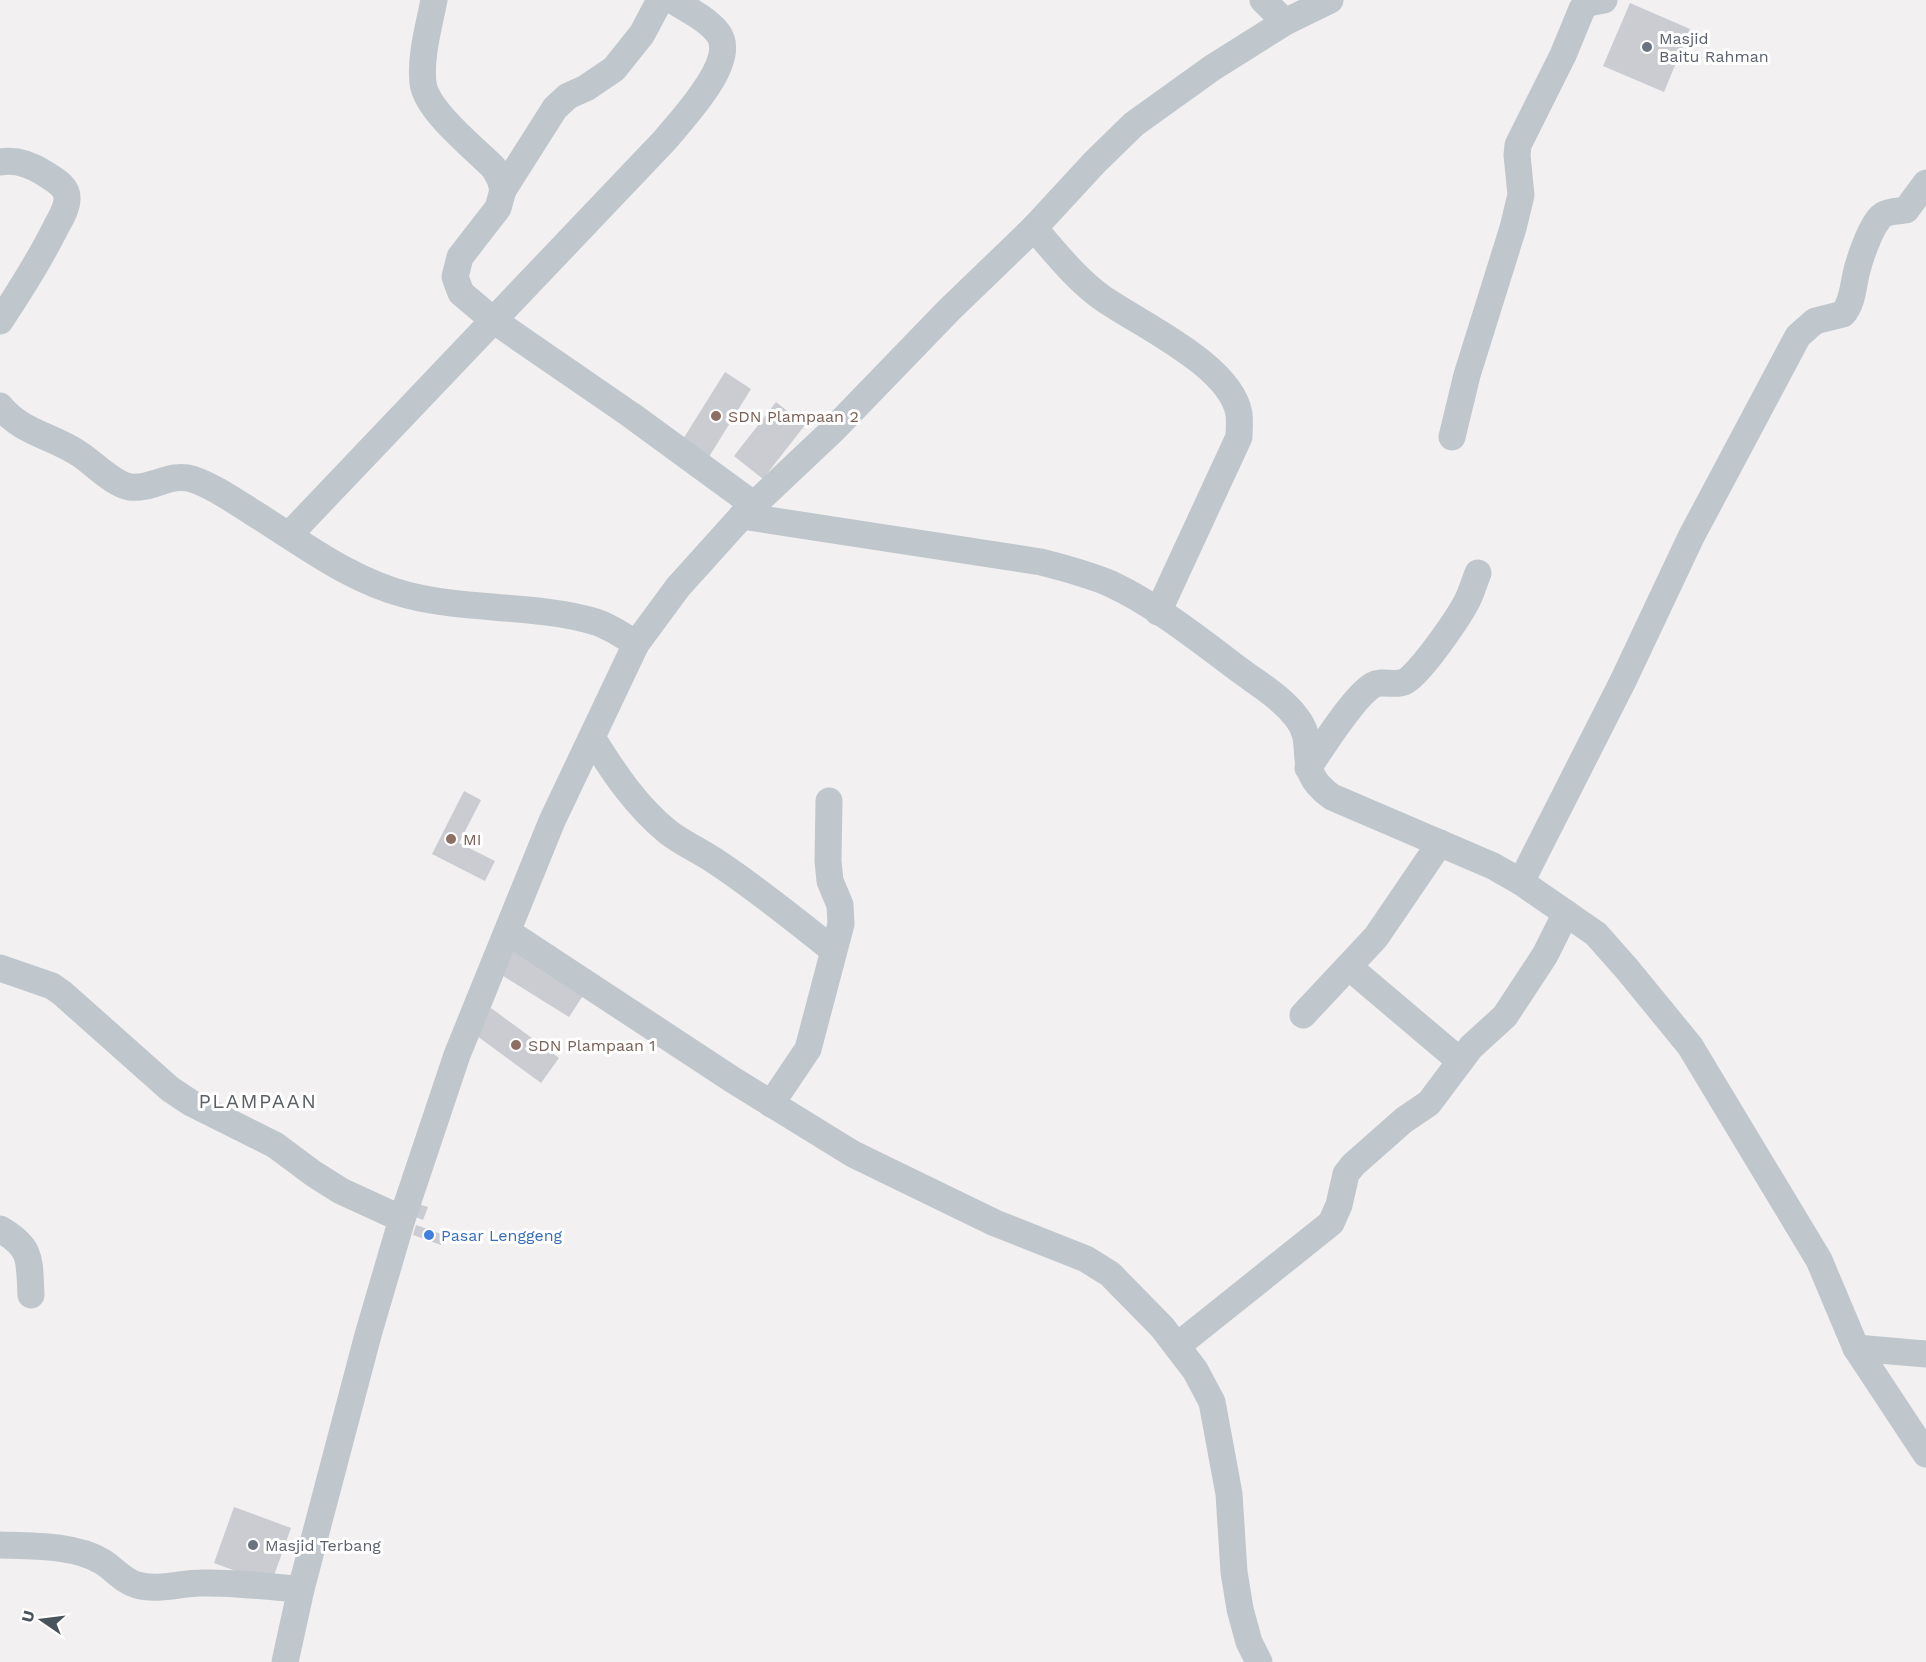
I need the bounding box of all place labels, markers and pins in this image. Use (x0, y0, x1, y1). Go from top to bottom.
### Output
place label: Masjid Baitu Rahman (1659, 29, 1769, 66)
marker: Masjid Baitu Rahman (1640, 40, 1654, 54)
place label: SDN Plampaan 2 (728, 407, 859, 426)
marker: SDN Plampaan 2 (709, 409, 723, 423)
place label: MI (463, 830, 481, 849)
marker: MI (444, 832, 458, 846)
place label: SDN Plampaan 1 (528, 1036, 655, 1055)
marker: SDN Plampaan 1 (509, 1038, 523, 1052)
place label: Pasar Lenggeng (441, 1226, 563, 1245)
marker: Pasar Lenggeng (422, 1228, 436, 1242)
place label: Masjid Terbang (265, 1536, 381, 1555)
marker: Masjid Terbang (246, 1538, 260, 1552)

